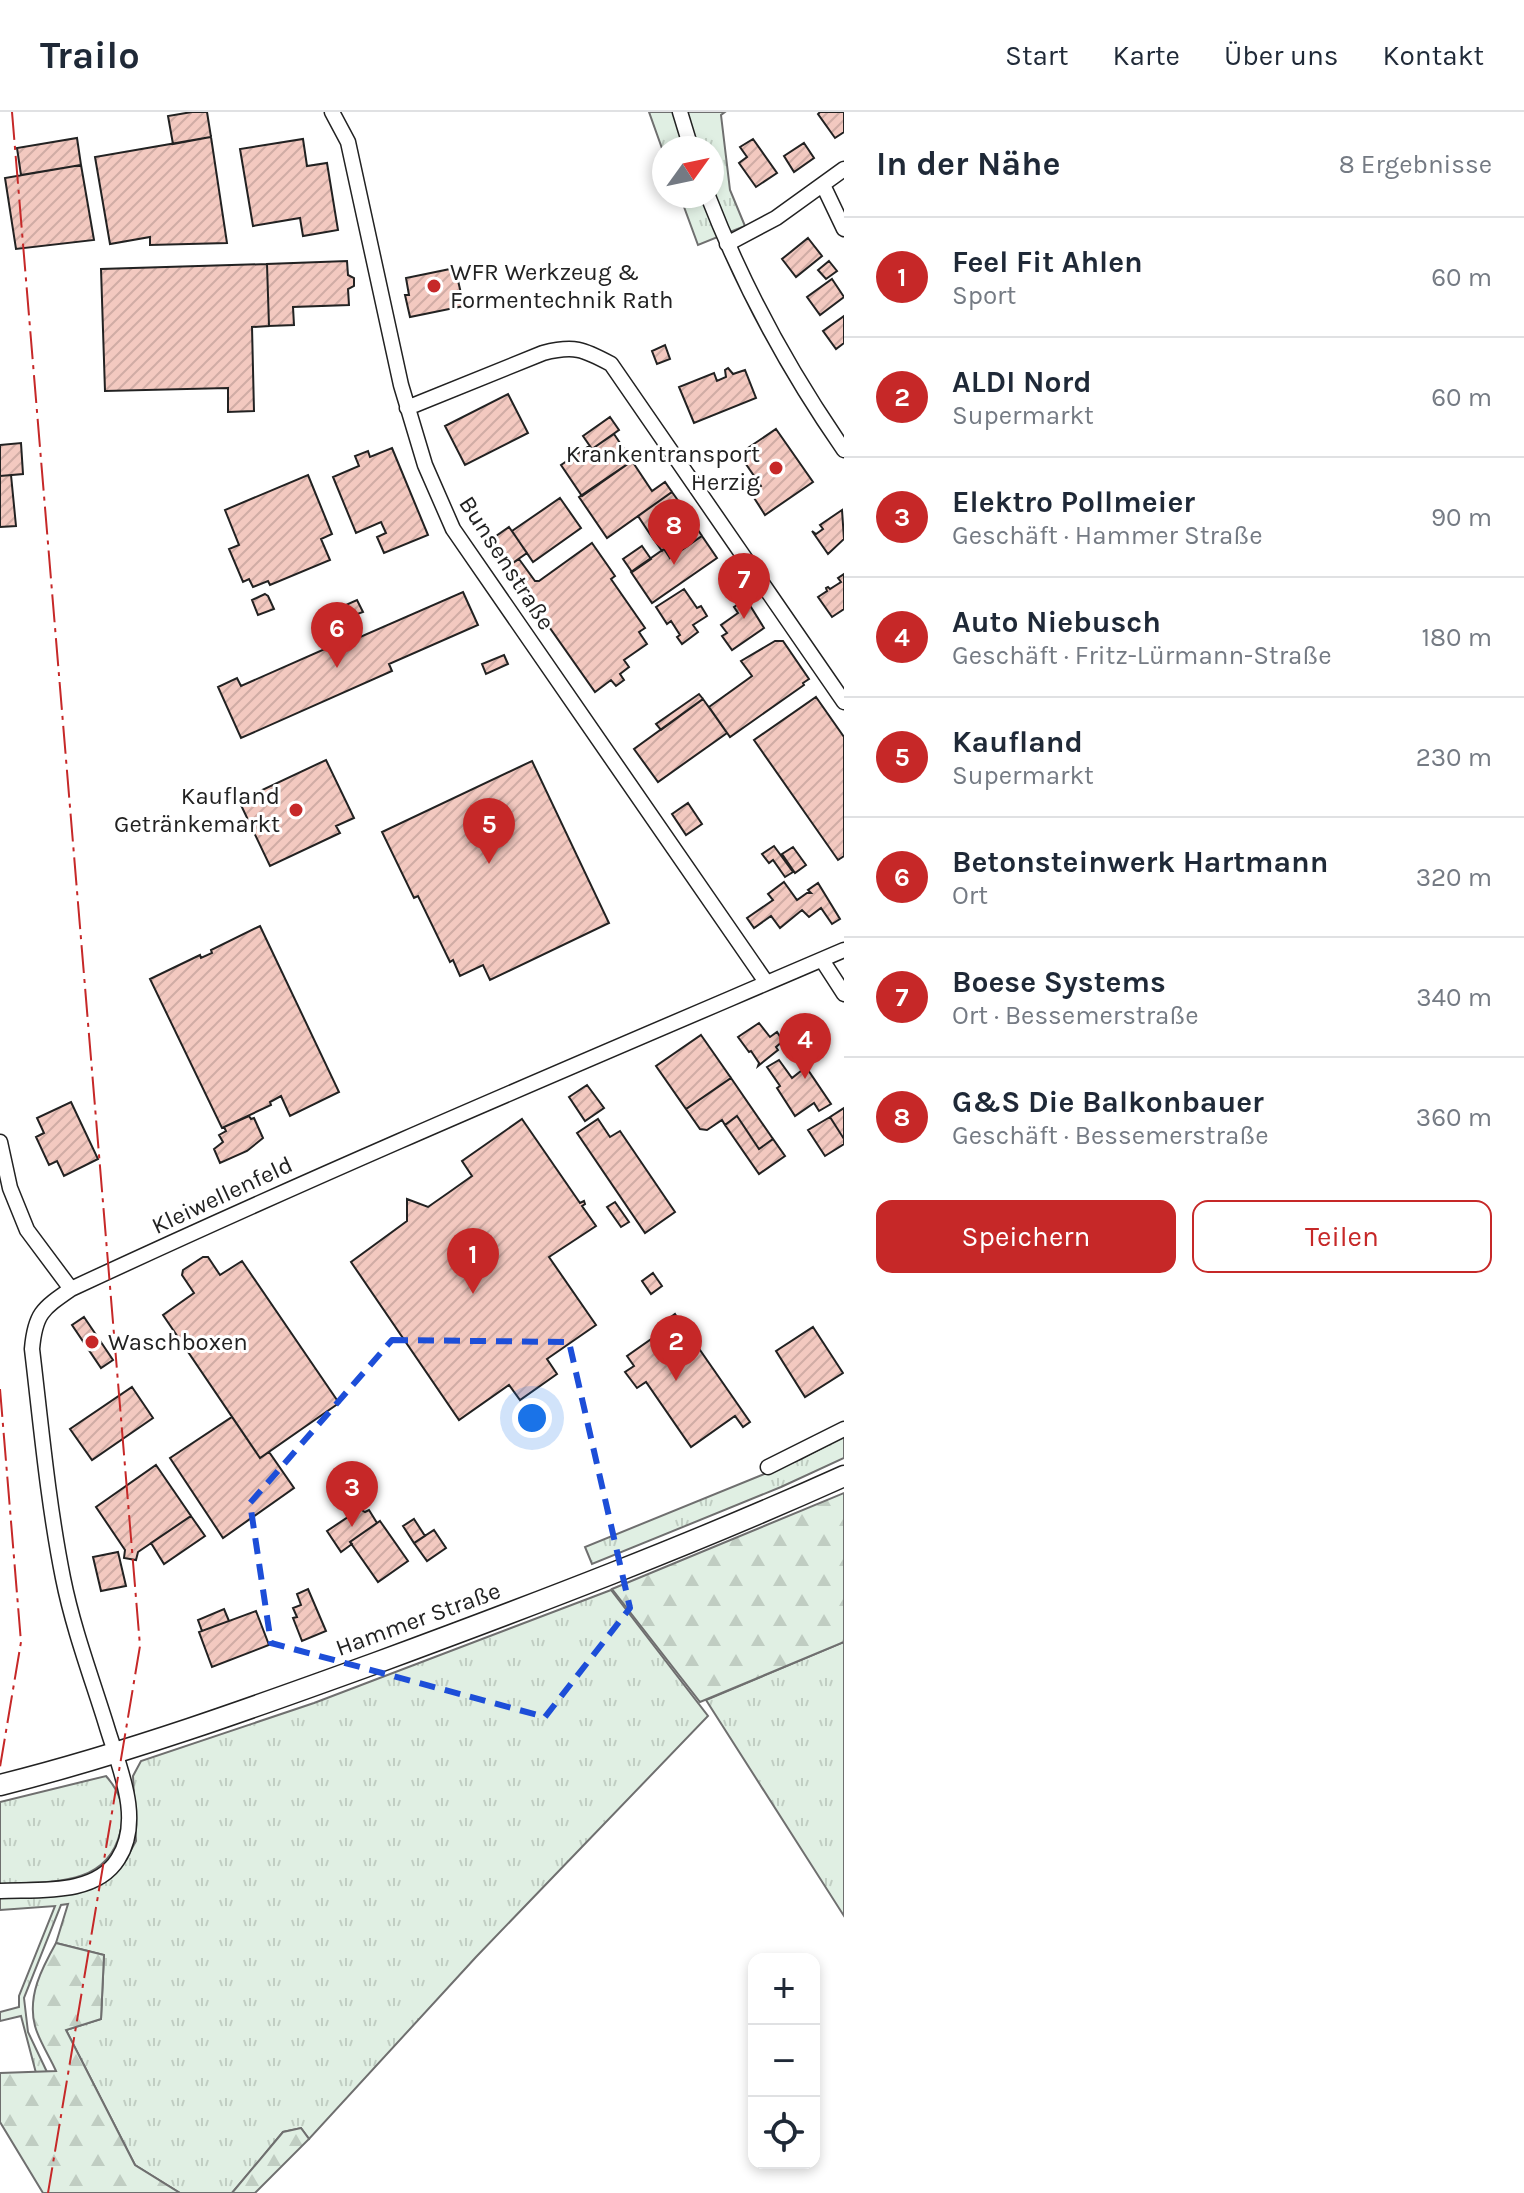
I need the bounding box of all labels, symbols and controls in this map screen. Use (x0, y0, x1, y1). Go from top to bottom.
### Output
text: Trailo (40, 33, 140, 78)
text: Start (1005, 39, 1068, 72)
text: Karte (1112, 39, 1180, 72)
text: Über uns (1224, 39, 1339, 72)
text: Kontakt (1383, 39, 1484, 72)
north arrow (652, 136, 724, 208)
text: In der Nähe (876, 144, 1060, 184)
text: 8 Ergebnisse (1339, 149, 1492, 180)
text: Feel Fit Ahlen (952, 244, 1143, 280)
place label: WFR Werkzeug & Formentechnik Rath (450, 258, 673, 314)
text: 1 (897, 262, 907, 293)
text: 60 m (1431, 262, 1492, 293)
marker: WFR Werkzeug & Formentechnik Rath (425, 277, 443, 295)
text: Sport (952, 280, 1016, 311)
text: ALDI Nord (952, 364, 1092, 400)
text: 2 (894, 382, 910, 413)
text: 60 m (1431, 382, 1492, 413)
text: Supermarkt (952, 400, 1094, 431)
place label: Krankentransport Herzig (566, 440, 760, 496)
marker: Krankentransport Herzig (767, 459, 785, 477)
text: Elektro Pollmeier (952, 484, 1195, 520)
street label: Bunsenstraße (453, 491, 561, 635)
pin: 8 (648, 499, 700, 565)
text: 3 (894, 502, 910, 533)
text: 90 m (1431, 502, 1492, 533)
text: Geschäft · Hammer Straße (952, 520, 1263, 551)
pin: 7 (718, 553, 770, 619)
pin: 6 (311, 602, 363, 668)
text: Auto Niebusch (952, 604, 1161, 640)
text: 4 (894, 622, 910, 653)
text: 180 m (1422, 622, 1492, 653)
text: Geschäft · Fritz-Lürmann-Straße (952, 640, 1332, 671)
text: Kaufland (952, 724, 1083, 760)
text: 5 (894, 742, 910, 773)
text: 230 m (1416, 742, 1492, 773)
text: Supermarkt (952, 760, 1094, 791)
place label: Kaufland Getränkemarkt (114, 782, 280, 838)
pin: 5 (463, 798, 515, 864)
marker: Kaufland Getränkemarkt (287, 801, 305, 819)
text: Betonsteinwerk Hartmann (952, 844, 1328, 880)
text: 6 (894, 862, 910, 893)
text: 320 m (1416, 862, 1492, 893)
text: Ort (952, 880, 988, 911)
text: Boese Systems (952, 964, 1166, 1000)
text: 7 (896, 982, 908, 1013)
text: 340 m (1416, 982, 1492, 1013)
text: Ort · Bessemerstraße (952, 1000, 1199, 1031)
pin: 4 (779, 1013, 831, 1079)
text: G&S Die Balkonbauer (952, 1084, 1264, 1120)
text: 8 (894, 1102, 910, 1133)
text: 360 m (1416, 1102, 1492, 1133)
text: Geschäft · Bessemerstraße (952, 1120, 1269, 1151)
street label: Kleiwellenfeld (147, 1150, 297, 1240)
button: Speichern (876, 1200, 1176, 1273)
button: Teilen (1192, 1200, 1492, 1273)
pin: 1 (447, 1228, 499, 1294)
pin: 2 (650, 1315, 702, 1381)
place label: Waschboxen (108, 1328, 248, 1356)
marker: Waschboxen (83, 1333, 101, 1351)
your location (512, 1398, 552, 1438)
pin: 3 (326, 1461, 378, 1527)
street label: Hammer Straße (332, 1576, 504, 1662)
map controls (748, 1953, 820, 2169)
button: + (748, 1953, 820, 2025)
button: − (748, 2025, 820, 2097)
button: locate (748, 2097, 820, 2169)

